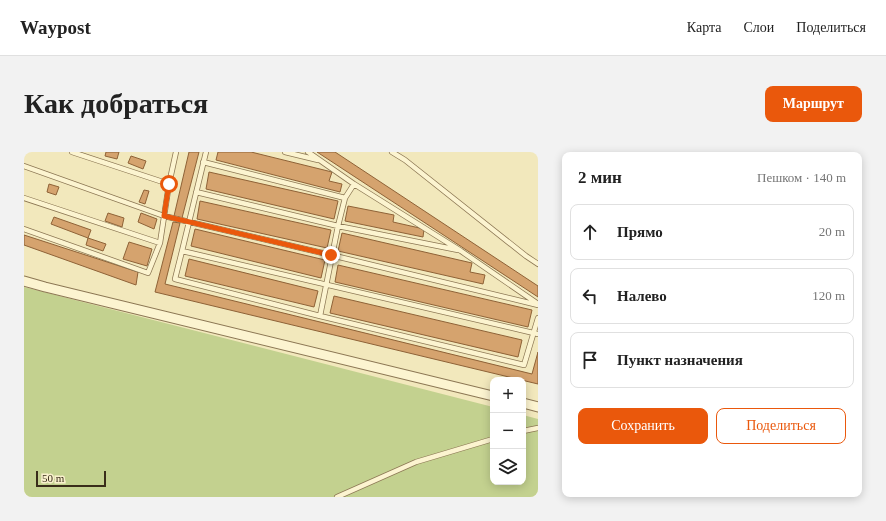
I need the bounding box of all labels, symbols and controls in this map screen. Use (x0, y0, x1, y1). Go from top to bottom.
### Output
text: Waypost (20, 17, 91, 38)
text: Карта (687, 20, 721, 35)
text: Слои (743, 20, 774, 35)
text: Поделиться (796, 20, 866, 35)
button: Маршрут (765, 86, 862, 122)
text: Как добраться (24, 88, 208, 119)
text: 2 мин (578, 168, 622, 187)
text: Пешком · 140 m (757, 170, 846, 185)
route start (160, 175, 178, 193)
icon: ahead (579, 221, 601, 243)
text: Прямо (617, 224, 663, 240)
text: 20 m (819, 224, 845, 239)
route end (322, 246, 340, 264)
icon: left (579, 285, 601, 307)
text: Налево (617, 288, 667, 304)
text: 120 m (812, 288, 845, 303)
icon: arrive (579, 349, 601, 371)
text: Пункт назначения (617, 352, 743, 368)
map controls (490, 377, 526, 485)
button: + (490, 377, 526, 413)
button: Сохранить (578, 408, 708, 444)
button: Поделиться (716, 408, 846, 444)
button: − (490, 413, 526, 449)
button: layers (490, 449, 526, 485)
scale bar (36, 469, 106, 488)
text: 50 m (42, 472, 64, 484)

